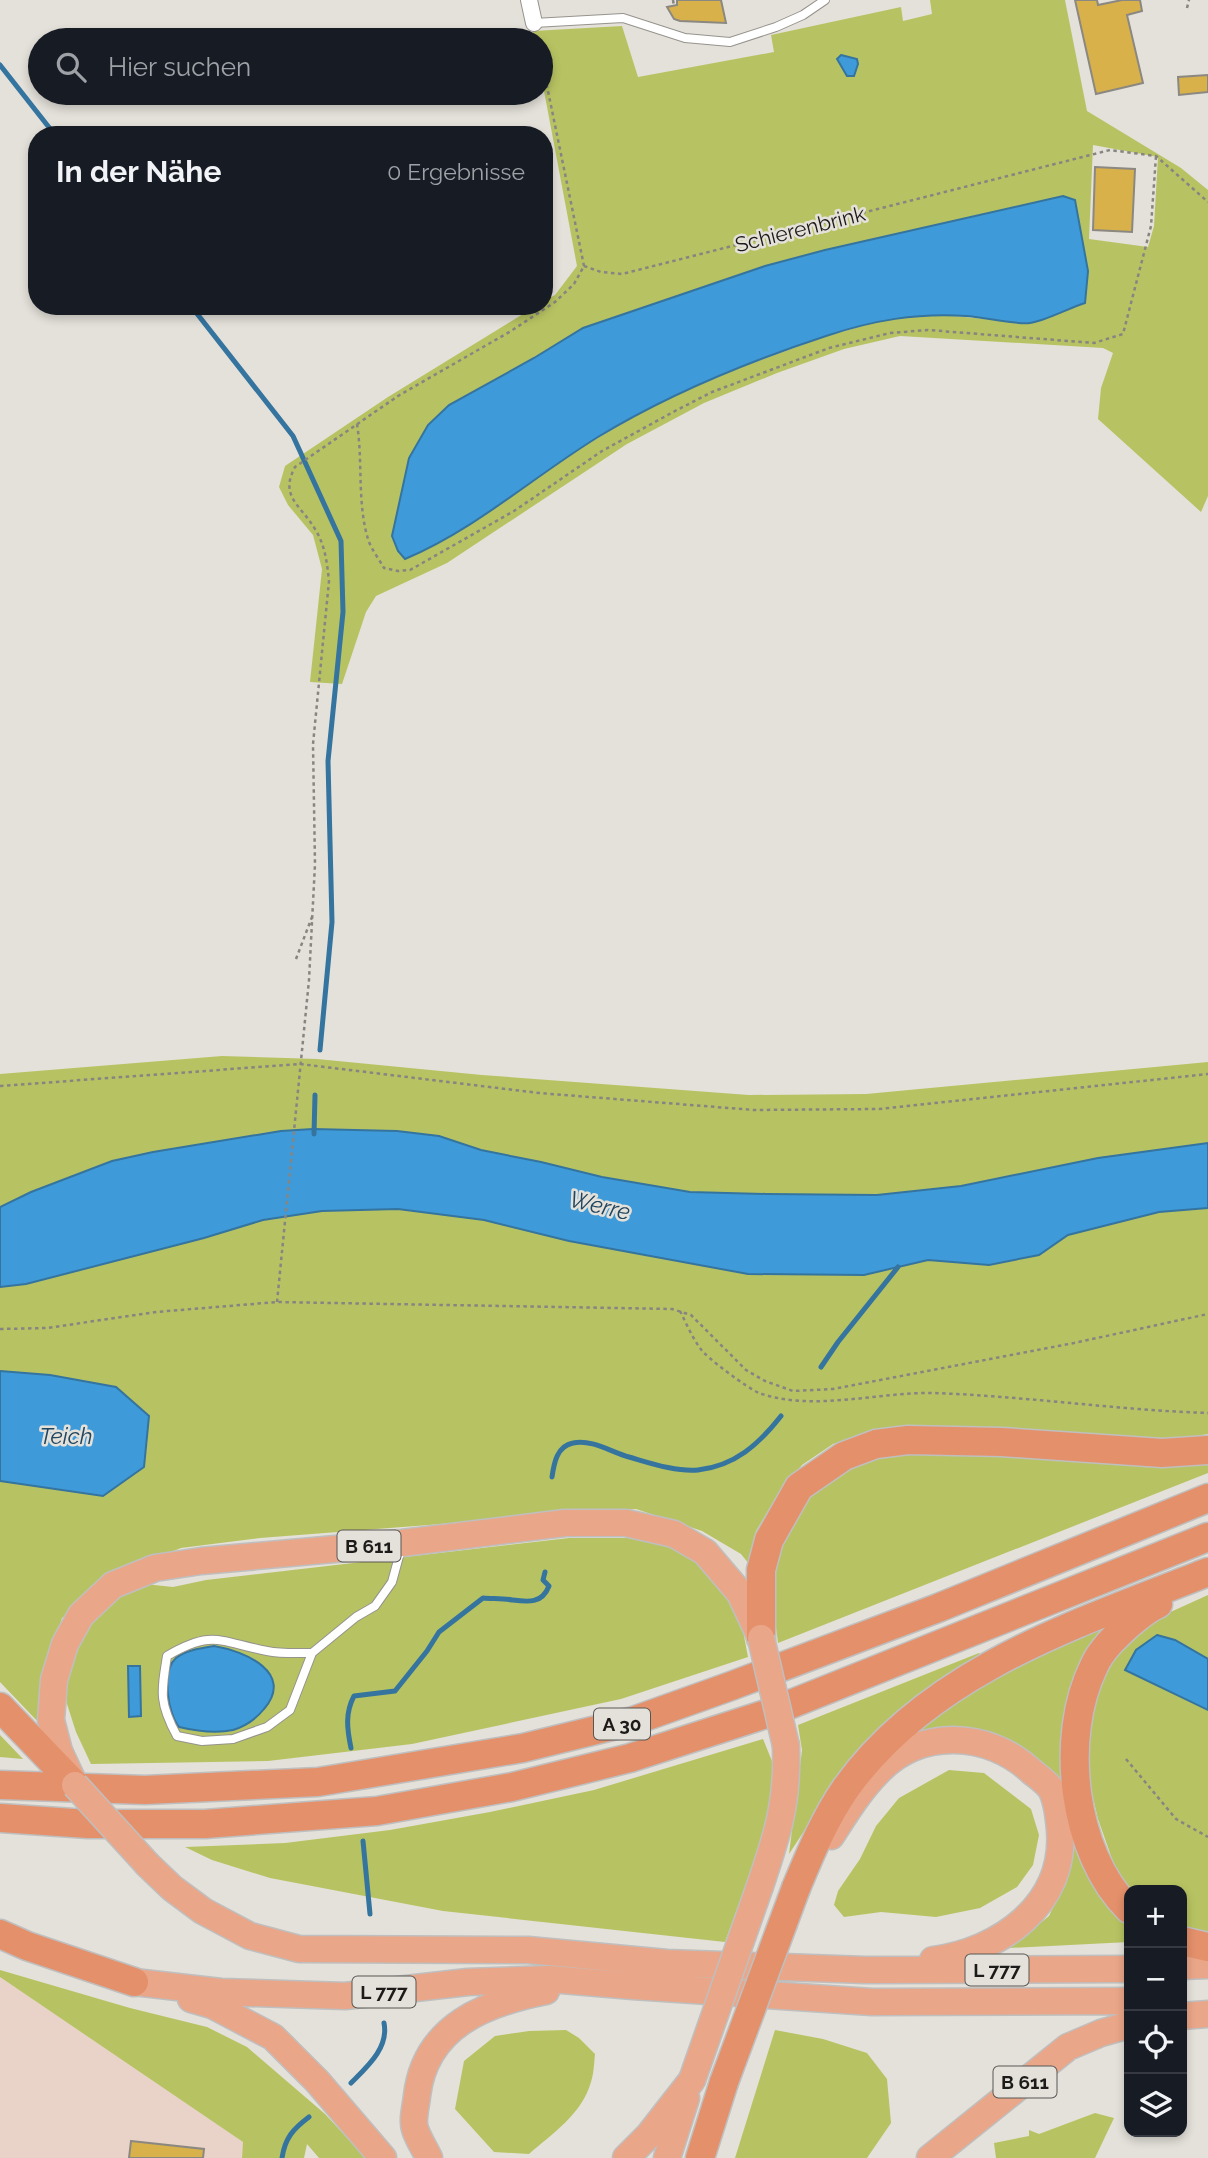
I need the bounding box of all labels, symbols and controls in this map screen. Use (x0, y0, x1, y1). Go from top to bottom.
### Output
search box (28, 28, 553, 105)
icon: search (52, 48, 90, 86)
text: Hier suchen (108, 52, 251, 82)
text: In der Nähe (56, 154, 221, 189)
text: 0 Ergebnisse (387, 158, 525, 185)
street label: Schierenbrink (732, 201, 868, 257)
water label: Werre (567, 1185, 633, 1225)
water label: Teich (39, 1422, 93, 1449)
road number: B 611 (338, 1530, 400, 1562)
road number: A 30 (594, 1708, 650, 1740)
map controls (1124, 1885, 1187, 2137)
button: + (1124, 1885, 1187, 1948)
button: − (1124, 1948, 1187, 2011)
road number: L 777 (965, 1954, 1028, 1986)
road number: L 777 (352, 1976, 416, 2008)
button: locate (1124, 2011, 1187, 2074)
road number: B 611 (993, 2066, 1056, 2098)
button: layers (1124, 2074, 1187, 2137)

